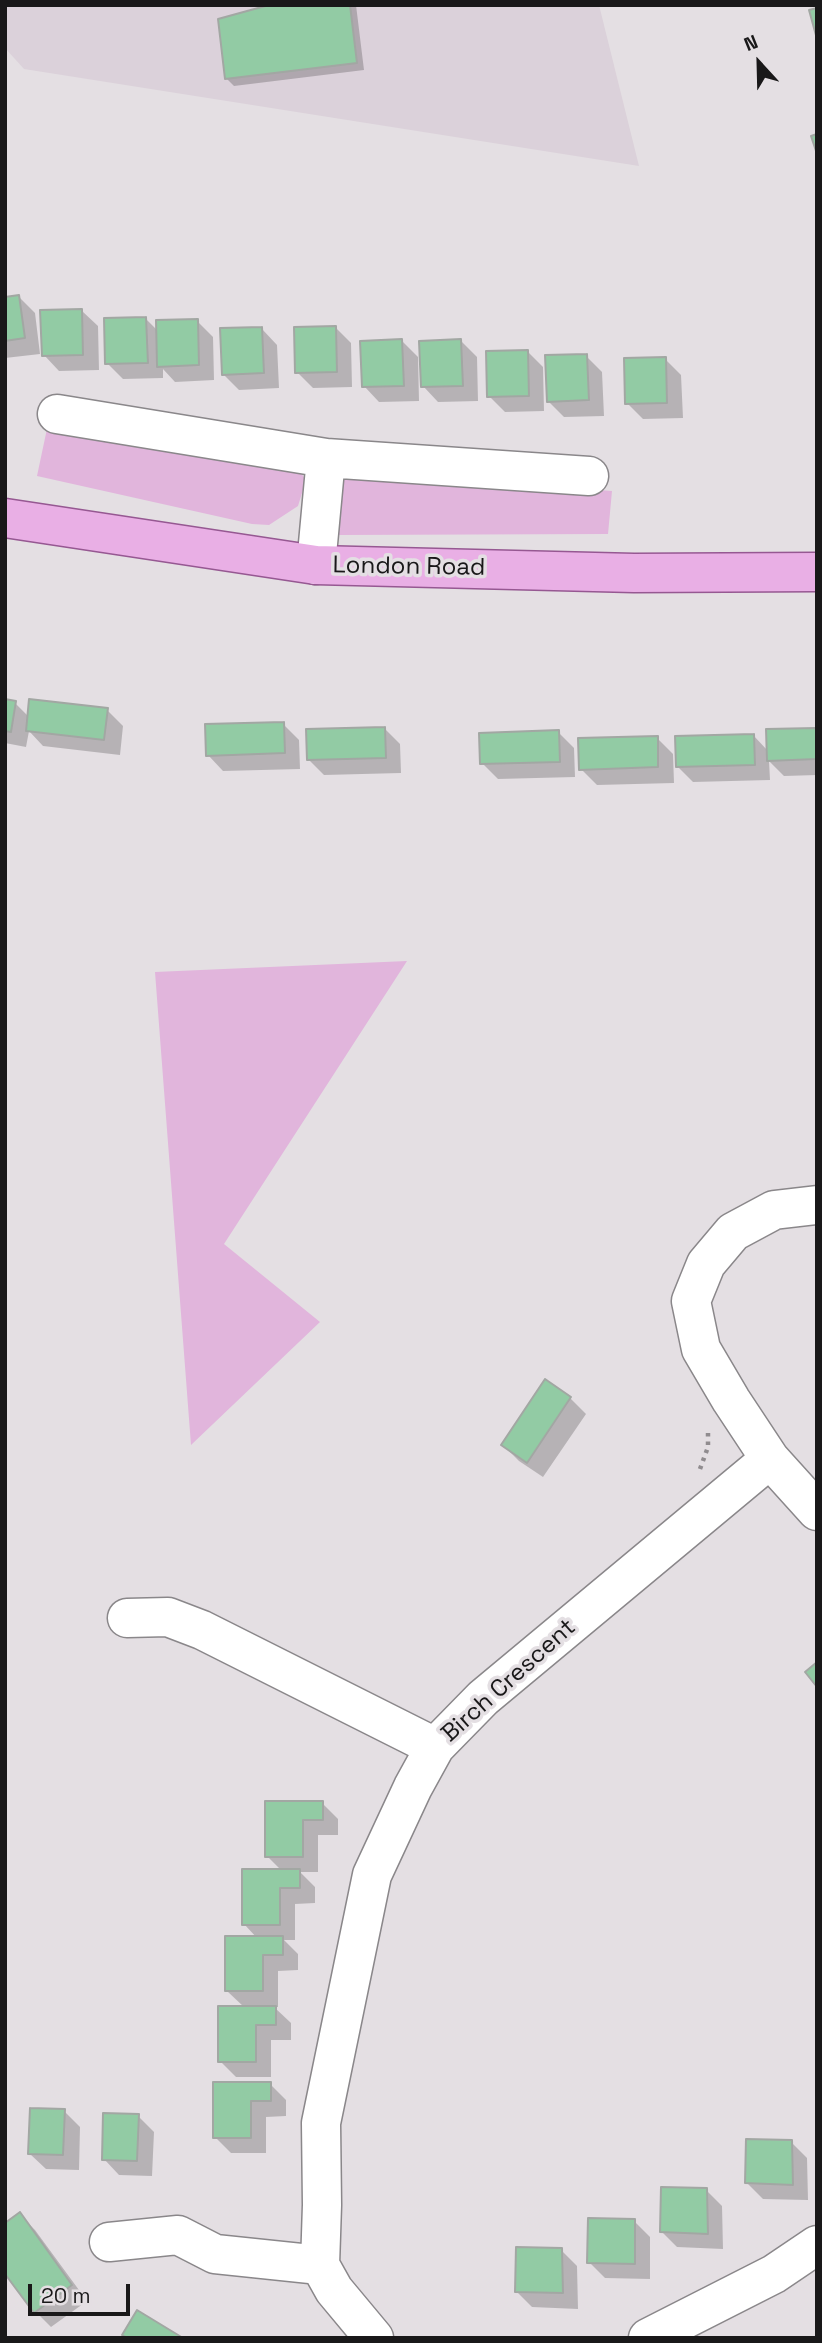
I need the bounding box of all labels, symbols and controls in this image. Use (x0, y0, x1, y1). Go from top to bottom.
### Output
north arrow (724, 28, 794, 98)
text: N (740, 29, 762, 57)
street label: London Road (332, 551, 486, 583)
street label: Birch Crescent (436, 1613, 582, 1749)
scale bar (32, 2270, 133, 2314)
text: 20 m (41, 2282, 91, 2309)

